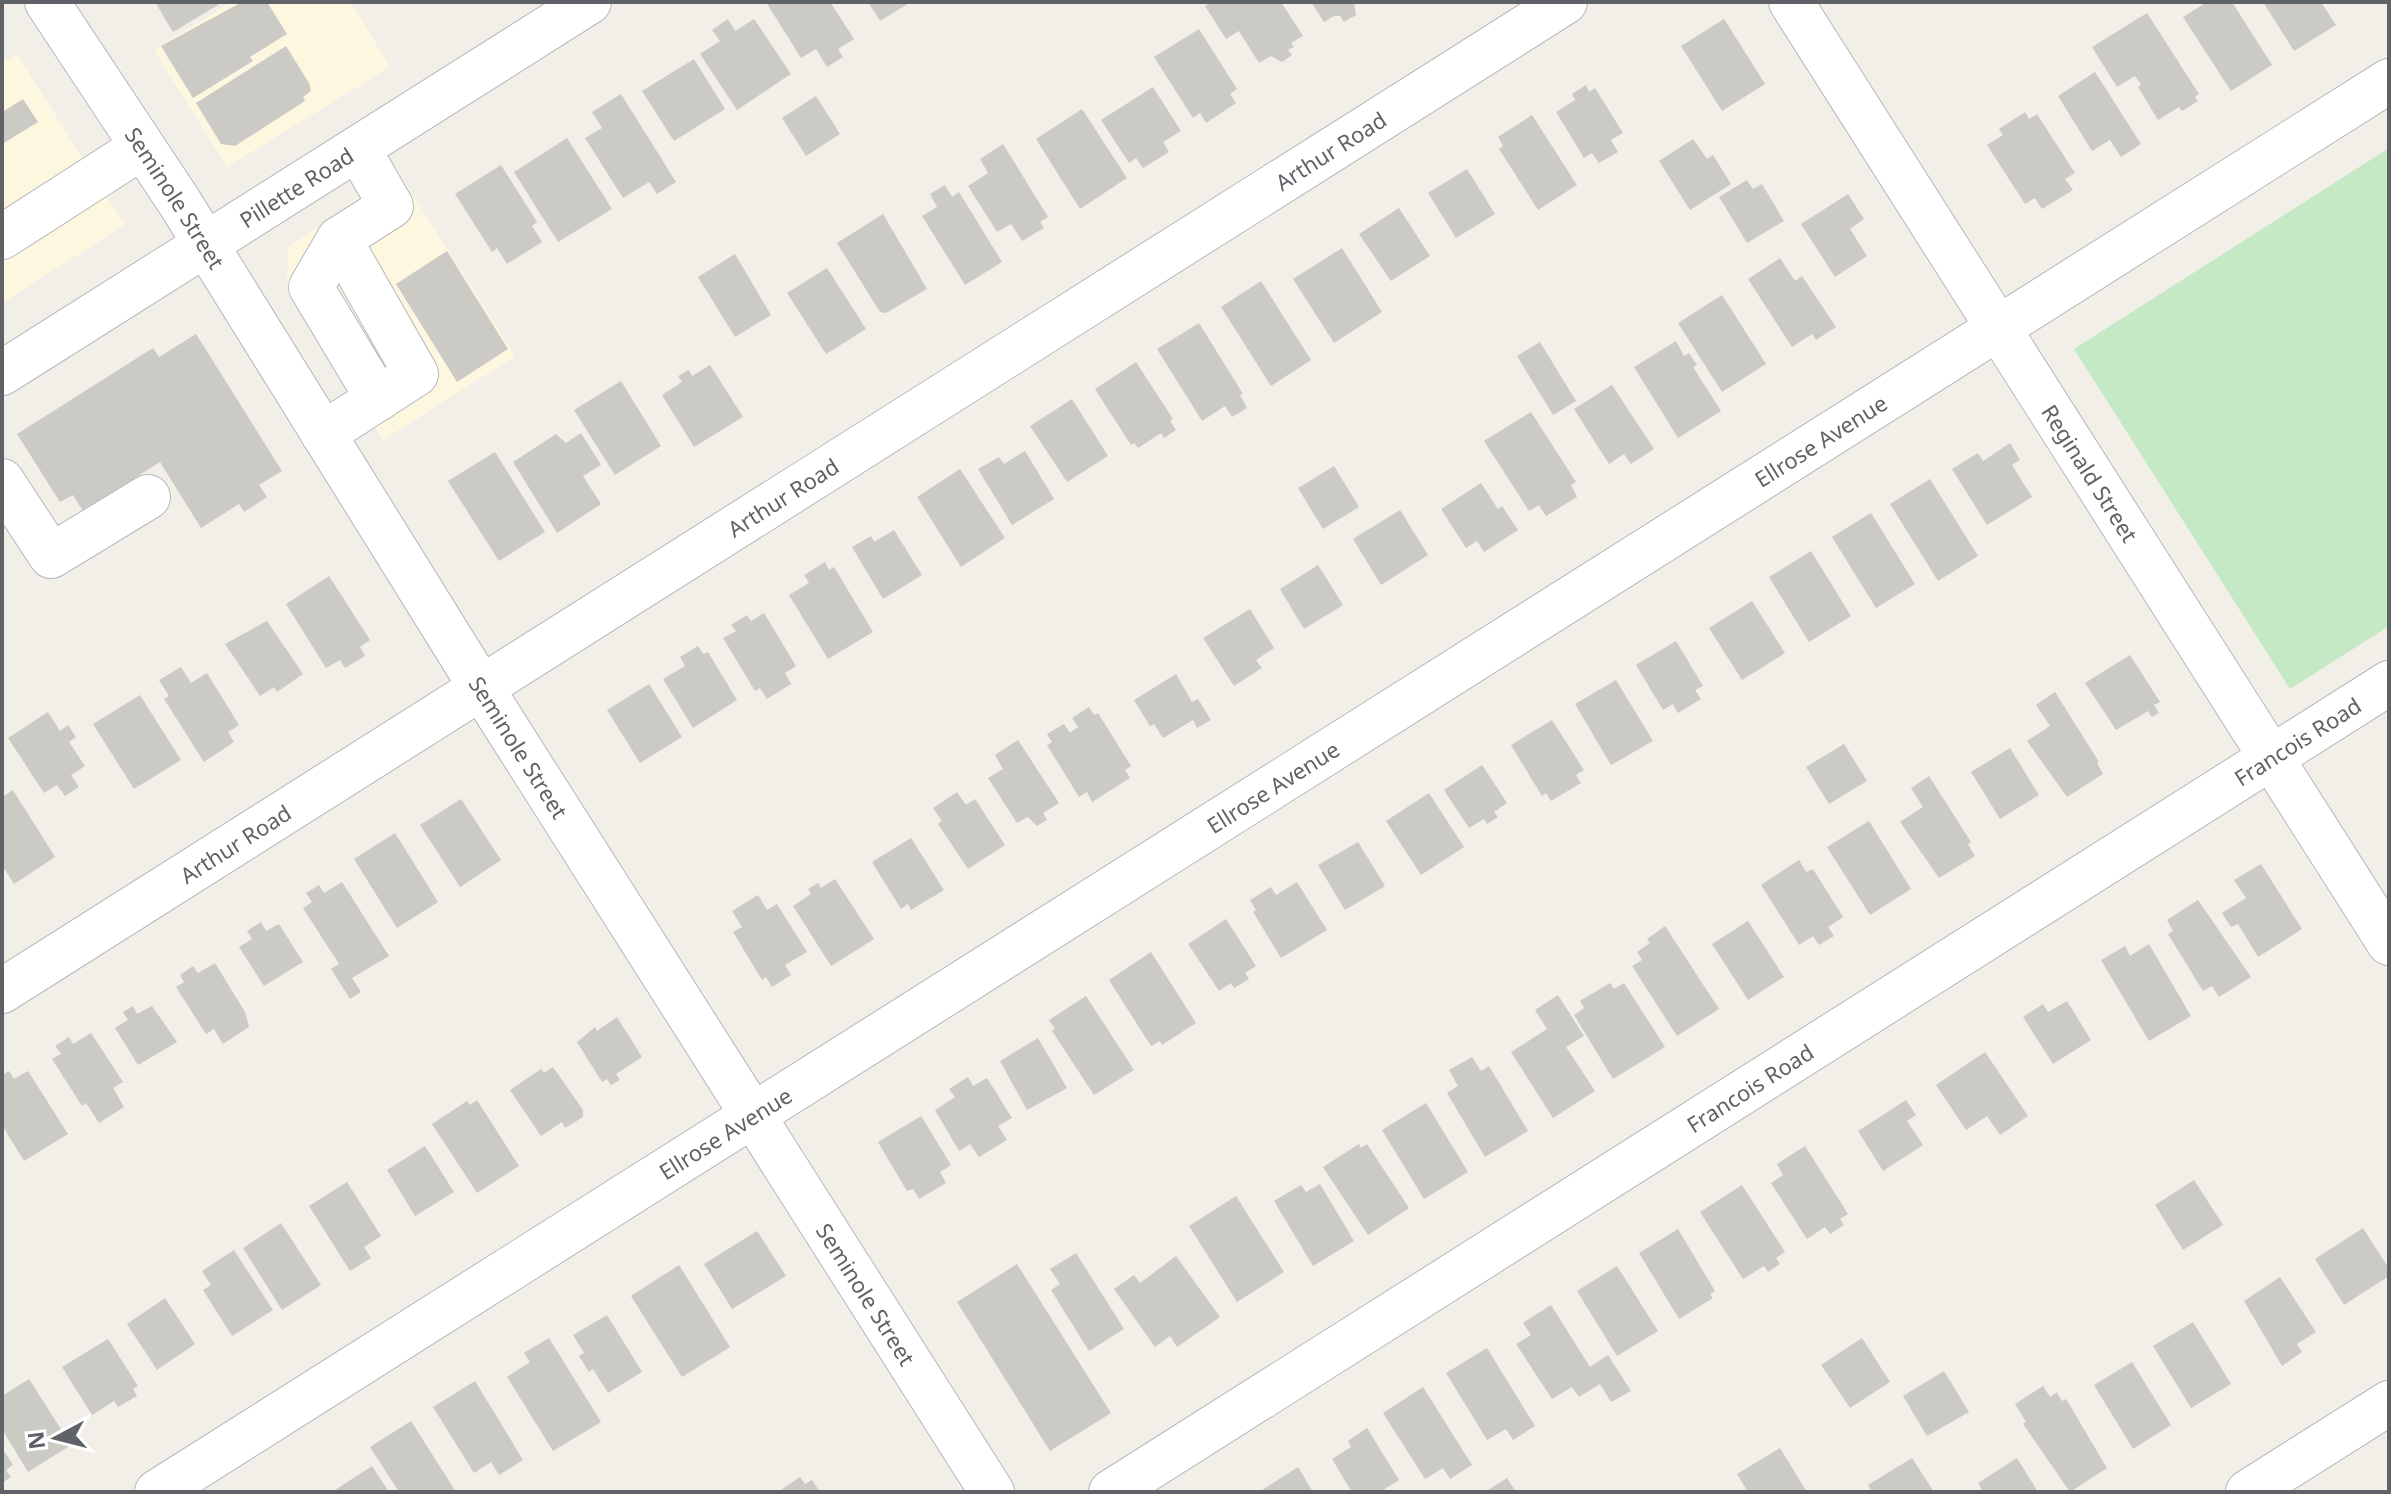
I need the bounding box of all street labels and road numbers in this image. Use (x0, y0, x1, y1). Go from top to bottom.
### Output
street label: Arthur Road (1269, 104, 1392, 197)
street label: Seminole Street (119, 121, 232, 274)
street label: Pillette Road (233, 140, 359, 234)
street label: Ellrose Avenue (1748, 387, 1893, 494)
street label: Reginald Street (2035, 398, 2145, 548)
street label: Arthur Road (722, 451, 844, 543)
street label: Seminole Street (463, 670, 575, 824)
street label: Francois Road (2228, 690, 2366, 792)
street label: Ellrose Avenue (1201, 733, 1345, 840)
street label: Arthur Road (174, 797, 297, 890)
street label: Francois Road (1681, 1036, 1819, 1139)
street label: Ellrose Avenue (653, 1080, 797, 1186)
street label: Seminole Street (810, 1217, 923, 1371)

